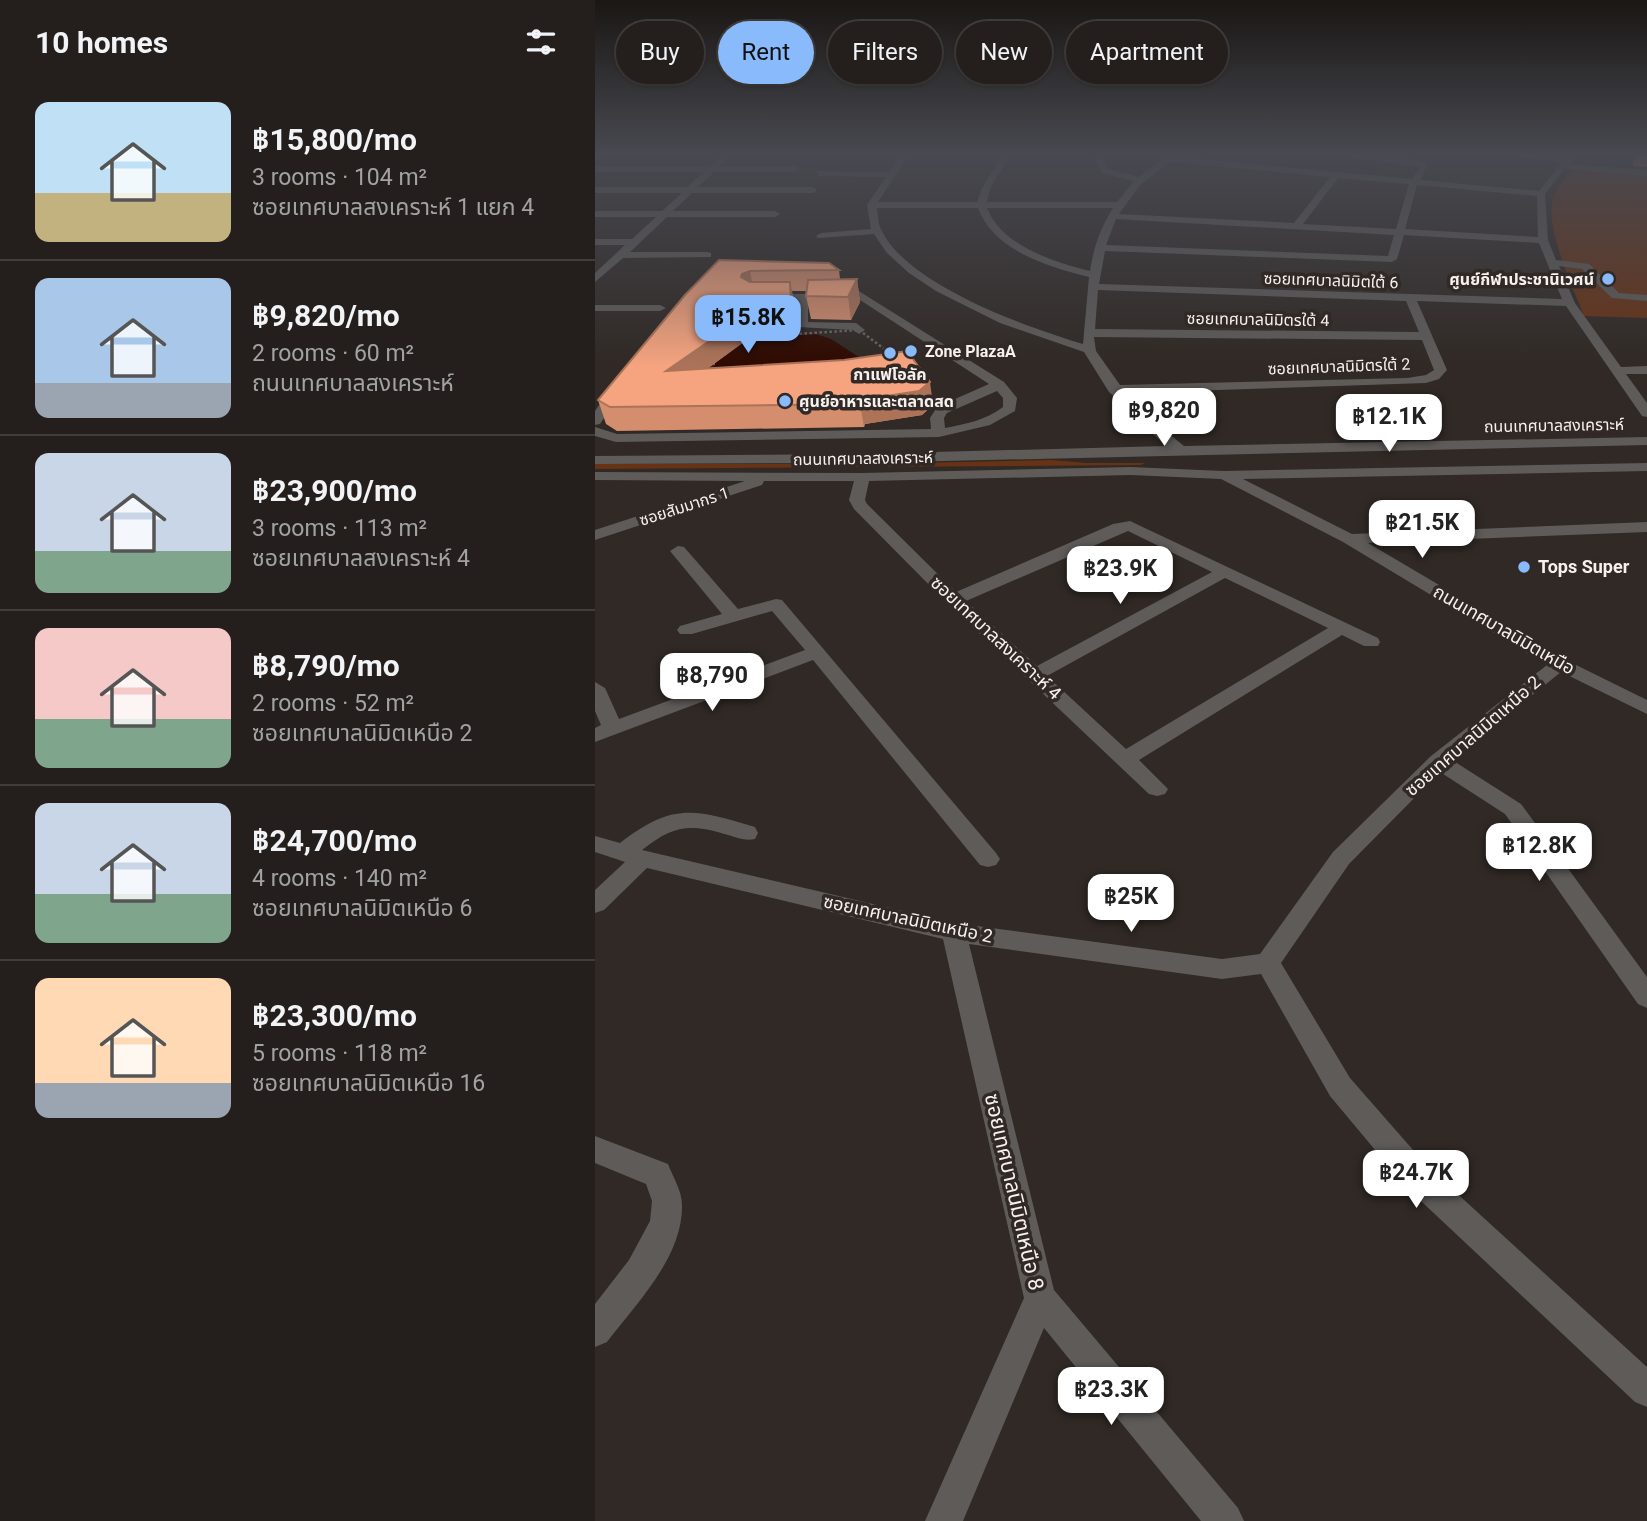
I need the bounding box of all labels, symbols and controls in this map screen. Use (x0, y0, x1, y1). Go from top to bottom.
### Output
chip: Buy (616, 21, 704, 84)
chip: Rent (718, 21, 814, 84)
chip: Filters (828, 21, 942, 84)
chip: New (956, 21, 1052, 84)
chip: Apartment (1066, 21, 1228, 84)
icon: filters (522, 23, 560, 61)
text: 10 homes (35, 25, 168, 60)
text: ฿15,800/mo (252, 122, 417, 157)
icon: home (91, 130, 175, 214)
text: 3 rooms · 104 m² (252, 164, 427, 191)
text: ซอยเทศบาลสงเคราะห์ 1 แยก 4 (252, 194, 534, 221)
street label: ซอยเทศบาลนิมิตใต้ 6 (1263, 269, 1399, 292)
place label: ศูนย์กีฬาประชานิเวศน์ (1449, 270, 1594, 290)
marker: ศูนย์กีฬาประชานิเวศน์ (1600, 271, 1616, 287)
pin: ฿15.8K (691, 296, 805, 355)
text: ฿9,820/mo (252, 298, 400, 333)
text: ฿15.8K (711, 304, 785, 331)
icon: home (91, 306, 175, 390)
street label: ซอยเทศบาลนิมิตรใต้ 4 (1187, 309, 1329, 330)
text: 2 rooms · 60 m² (252, 340, 414, 367)
place label: Zone PlazaA (925, 342, 1016, 361)
marker: Zone PlazaA (903, 343, 919, 359)
marker: กาแฟโอลัค (882, 345, 898, 361)
street label: ซอยเทศบาลนิมิตรใต้ 2 (1267, 355, 1411, 378)
place label: กาแฟโอลัค (853, 365, 927, 384)
text: ถนนเทศบาลสงเคราะห์ (252, 370, 454, 397)
pin: ฿9,820 (1107, 388, 1221, 448)
place label: ศูนย์อาหารและตลาดสด (799, 392, 954, 412)
marker: ศูนย์อาหารและตลาดสด (777, 393, 793, 409)
pin: ฿12.1K (1332, 394, 1446, 454)
text: ฿9,820 (1128, 397, 1200, 424)
text: ฿12.1K (1352, 403, 1426, 430)
street label: ถนนเทศบาลสงเคราะห์ (1484, 415, 1625, 436)
street label: ถนนเทศบาลสงเคราะห์ (793, 448, 934, 469)
text: ฿23,900/mo (252, 473, 417, 508)
icon: home (91, 481, 175, 565)
street label: ซอยสัมมากร 1 (637, 483, 731, 530)
pin: ฿21.5K (1365, 500, 1479, 560)
text: ฿21.5K (1385, 509, 1459, 536)
text: 3 rooms · 113 m² (252, 515, 427, 542)
text: ซอยเทศบาลสงเคราะห์ 4 (252, 545, 470, 572)
pin: ฿23.9K (1063, 546, 1177, 606)
text: ฿23.9K (1083, 555, 1157, 582)
place label: Tops Super (1538, 556, 1630, 577)
marker: Tops Super (1516, 559, 1532, 575)
street label: ซอยเทศบาลสงเคราะห์ 4 (927, 572, 1066, 703)
street label: ถนนเทศบาลนิมิตเหนือ (1430, 581, 1579, 679)
text: ฿8,790/mo (252, 648, 400, 683)
pin: ฿8,790 (655, 654, 769, 713)
icon: home (91, 656, 175, 740)
text: ฿8,790 (676, 662, 748, 689)
street label: ซอยเทศบาลนิมิตเหนือ 2 (1401, 671, 1545, 800)
text: 2 rooms · 52 m² (252, 690, 414, 717)
text: ซอยเทศบาลนิมิตเหนือ 2 (252, 720, 472, 747)
text: ฿24,700/mo (252, 823, 417, 858)
pin: ฿12.8K (1482, 824, 1596, 883)
icon: home (91, 831, 175, 915)
text: ฿12.8K (1502, 832, 1576, 859)
text: 4 rooms · 140 m² (252, 865, 427, 892)
pin: ฿25K (1090, 874, 1172, 934)
text: ฿25K (1104, 883, 1158, 910)
street label: ซอยเทศบาลนิมิตเหนือ 2 (822, 890, 995, 947)
text: ซอยเทศบาลนิมิตเหนือ 6 (252, 895, 472, 922)
text: ฿23,300/mo (252, 998, 417, 1033)
icon: home (91, 1006, 175, 1090)
text: 5 rooms · 118 m² (252, 1040, 427, 1067)
text: ซอยเทศบาลนิมิตเหนือ 16 (252, 1070, 485, 1097)
street label: ซอยเทศบาลนิมิตเหนือ 8 (980, 1091, 1048, 1293)
pin: ฿24.7K (1359, 1150, 1473, 1210)
text: ฿24.7K (1379, 1159, 1453, 1186)
pin: ฿23.3K (1054, 1368, 1168, 1427)
text: ฿23.3K (1074, 1376, 1148, 1403)

